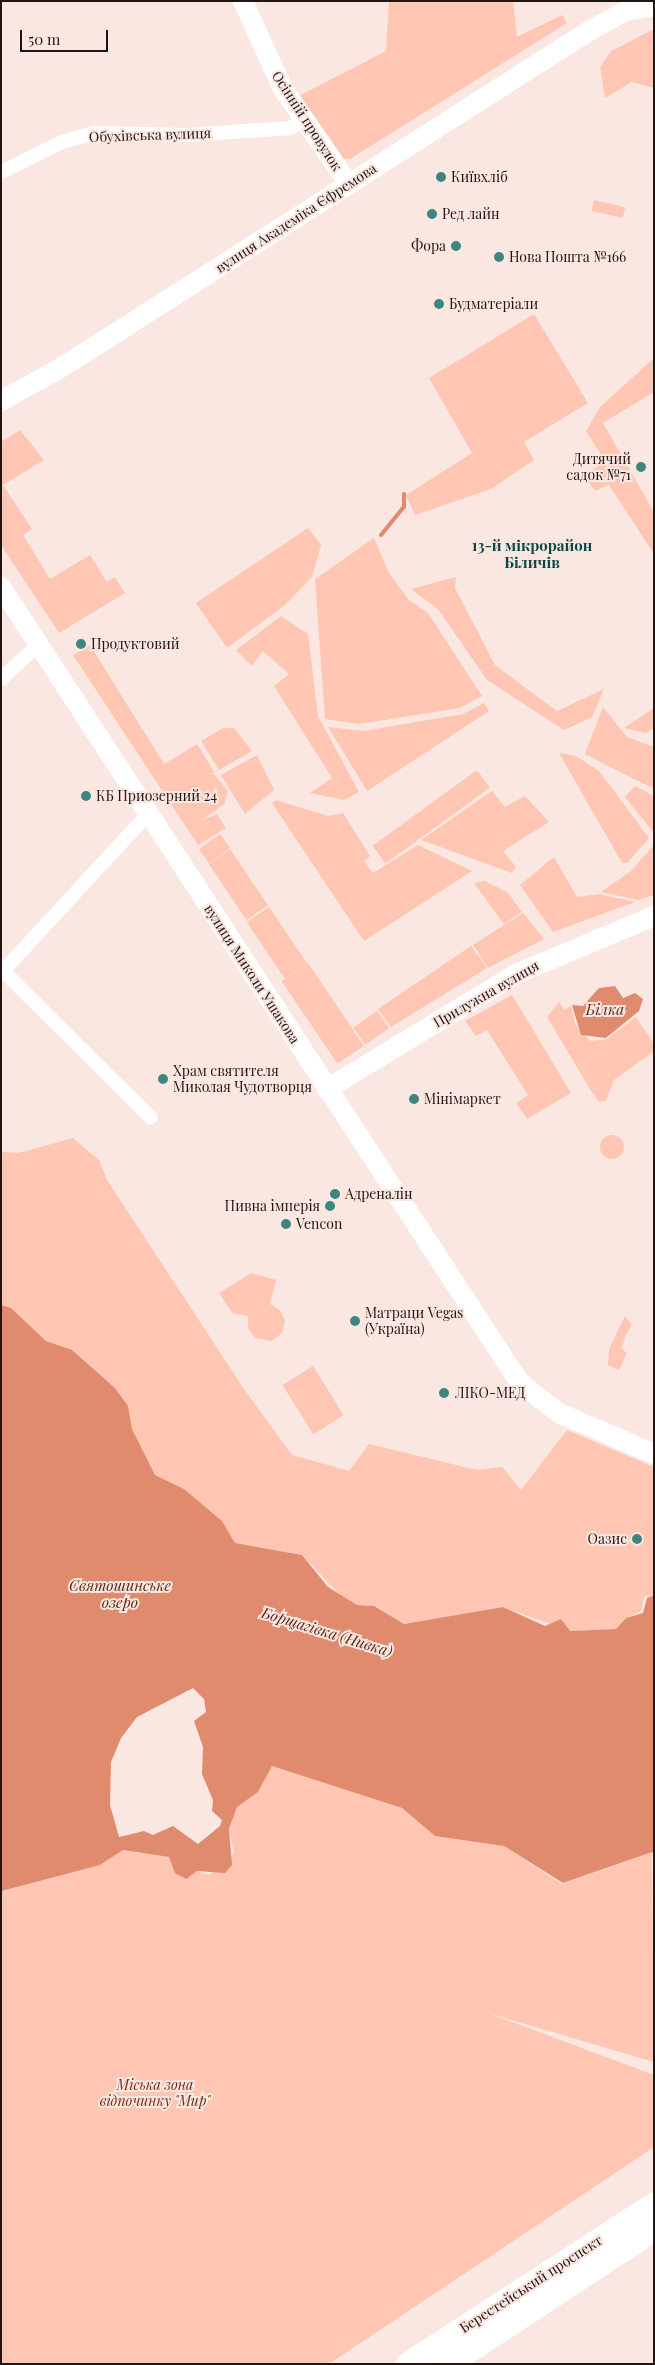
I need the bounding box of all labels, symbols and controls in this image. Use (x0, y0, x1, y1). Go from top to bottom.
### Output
scale bar (22, 20, 110, 52)
text: 50 m (28, 29, 60, 49)
street label: Осінній провулок (268, 68, 346, 174)
street label: Обухівська вулиця (89, 124, 211, 146)
street label: вулиця Академіка Єфремова (212, 160, 380, 276)
place label: Київхліб (451, 169, 508, 185)
marker: Київхліб (435, 171, 447, 183)
place label: Ред лайн (442, 206, 500, 222)
marker: Ред лайн (426, 208, 438, 220)
place label: Фора (411, 238, 446, 254)
marker: Фора (450, 240, 462, 252)
place label: Нова Пошта №166 (509, 249, 626, 265)
marker: Нова Пошта №166 (493, 251, 505, 263)
place label: Будматеріали (449, 296, 538, 312)
marker: Будматеріали (433, 298, 445, 310)
place label: Дитячий садок №71 (566, 451, 631, 484)
marker: Дитячий садок №71 (635, 461, 647, 473)
district label: 13-й мікрорайон Біличів (472, 536, 592, 571)
place label: Продуктовий (91, 636, 179, 652)
marker: Продуктовий (75, 638, 87, 650)
place label: КБ Приозерний 24 (96, 788, 217, 804)
marker: КБ Приозерний 24 (80, 790, 92, 802)
street label: вулиця Миколи Ушакова (201, 901, 303, 1047)
street label: Прилужна вулиця (430, 957, 542, 1031)
water label: Білка (586, 1001, 624, 1019)
place label: Храм святителя Миколая Чудотворця (173, 1063, 312, 1096)
marker: Храм святителя Миколая Чудотворця (157, 1073, 169, 1085)
place label: Мінімаркет (424, 1091, 501, 1107)
marker: Мінімаркет (408, 1093, 420, 1105)
place label: Адреналін (345, 1186, 412, 1202)
marker: Адреналін (329, 1188, 341, 1200)
place label: Пивна імперія (225, 1198, 320, 1214)
marker: Пивна імперія (324, 1200, 336, 1212)
place label: Vencon (296, 1216, 342, 1232)
marker: Vencon (280, 1218, 292, 1230)
place label: Матраци Vegas (Україна) (365, 1305, 463, 1338)
marker: Матраци Vegas (Україна) (349, 1315, 361, 1327)
place label: ЛІКО-МЕД (455, 1385, 525, 1401)
marker: ЛІКО-МЕД (437, 1386, 451, 1400)
place label: Оазис (588, 1531, 627, 1547)
marker: Оазис (631, 1533, 643, 1545)
water label: Святошинське озеро (69, 1576, 171, 1611)
water label: Борщагівка (Нивка) (259, 1604, 395, 1660)
park label: Міська зона відпочинку "Мир" (100, 2077, 210, 2110)
street label: Берестейський проспект (457, 2232, 605, 2336)

